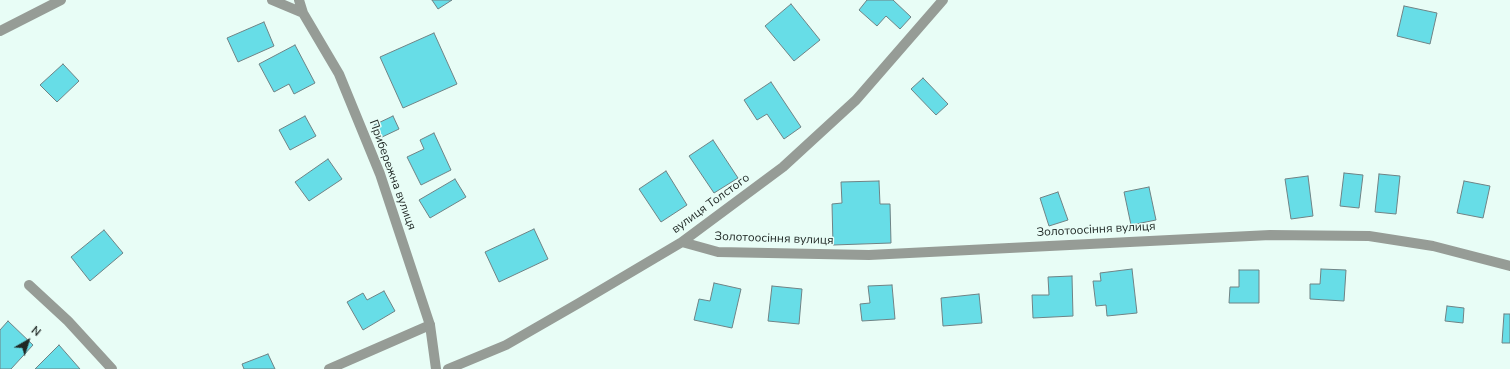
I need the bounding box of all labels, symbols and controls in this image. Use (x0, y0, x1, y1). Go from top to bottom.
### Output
street label: Прибережна вулиця (365, 118, 419, 232)
street label: вулиця Толстого (669, 171, 753, 237)
street label: Золотоосіння вулиця (1036, 220, 1156, 240)
street label: Золотоосіння вулиця (714, 230, 834, 248)
north arrow (8, 321, 48, 361)
text: N (28, 323, 44, 340)

